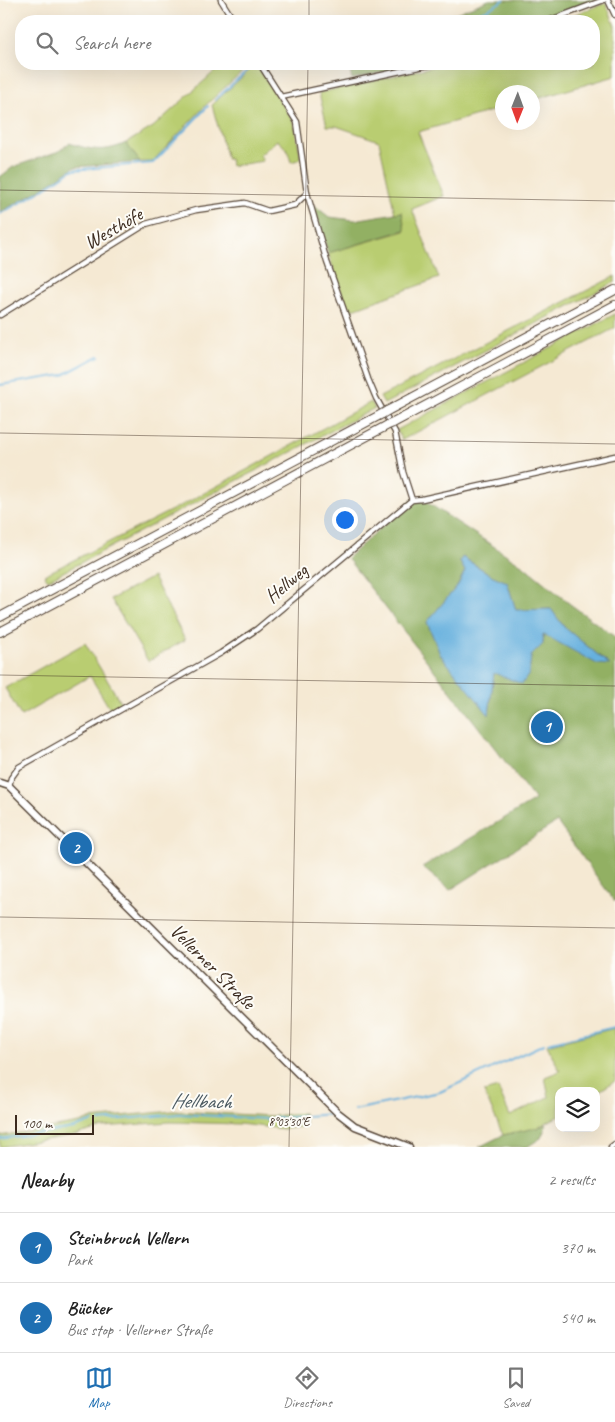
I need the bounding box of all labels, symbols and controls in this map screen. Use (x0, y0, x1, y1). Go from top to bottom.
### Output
search box (15, 15, 600, 70)
icon: search (33, 29, 61, 57)
text: Search here (73, 31, 150, 55)
north arrow (495, 85, 540, 130)
street label: Westhöfe (80, 201, 148, 255)
your location (332, 507, 358, 533)
street label: Hellweg (260, 558, 314, 609)
pin: 1 (531, 708, 563, 746)
pin: 2 (60, 829, 92, 867)
street label: Vellerner Straße (165, 918, 262, 1015)
water label: Hellbach (171, 1087, 233, 1115)
map controls (555, 1087, 600, 1132)
button: layers (555, 1087, 600, 1132)
scale bar (15, 1112, 94, 1135)
text: 8°03'30"E (269, 1114, 311, 1130)
text: 100 m (22, 1115, 52, 1132)
text: Nearby (20, 1167, 73, 1193)
text: 2 results (548, 1170, 595, 1190)
text: Steinbruch Vellern (67, 1226, 188, 1250)
text: 1 (32, 1238, 40, 1258)
text: 370 m (561, 1238, 595, 1258)
text: Park (67, 1250, 92, 1270)
text: Bücker (67, 1296, 111, 1320)
text: 2 (32, 1308, 40, 1328)
text: 540 m (561, 1308, 595, 1328)
text: Bus stop · Vellerner Straße (67, 1320, 212, 1340)
tab: Map (85, 1364, 113, 1411)
tab: Directions (283, 1364, 332, 1411)
tab: Saved (502, 1364, 530, 1411)

